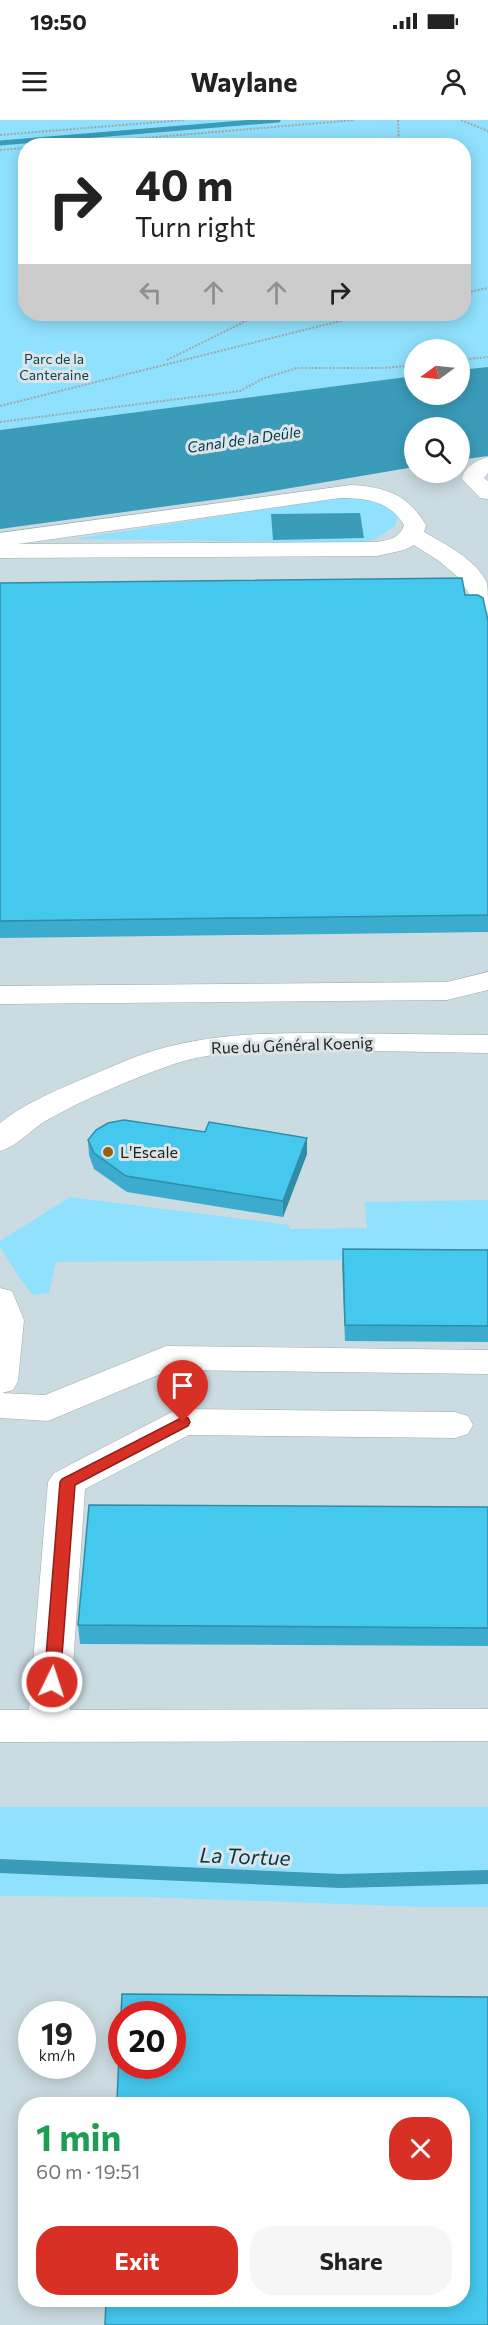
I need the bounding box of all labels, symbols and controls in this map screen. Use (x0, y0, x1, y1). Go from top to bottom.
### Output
text: 19:50 (30, 8, 87, 35)
icon: menu (18, 65, 51, 98)
text: Waylane (191, 65, 297, 98)
icon: person (437, 65, 470, 98)
text: 40 m (135, 158, 233, 210)
icon: right (36, 162, 114, 240)
text: Turn right (135, 210, 255, 243)
icon: left (134, 276, 167, 309)
icon: ahead (197, 276, 230, 309)
icon: ahead (260, 276, 293, 309)
icon: right (323, 276, 356, 309)
north arrow (404, 339, 470, 405)
map controls (404, 339, 470, 483)
park label: Parc de la Canteraine (19, 350, 89, 383)
button: search (404, 417, 470, 483)
water label: Canal de la Deûle (186, 422, 302, 456)
street label: Rue du Général Koenig (211, 1032, 374, 1057)
place label: L'Escale (120, 1142, 178, 1161)
marker: L'Escale (101, 1145, 115, 1159)
pin (157, 1360, 208, 1422)
icon: arrive (166, 1369, 199, 1402)
position arrow (20, 1650, 84, 1714)
water label: La Tortue (199, 1841, 291, 1870)
speed limit sign: 20 (108, 2001, 186, 2079)
text: 19 (41, 2014, 73, 2051)
text: km/h (39, 2046, 75, 2064)
text: 1 min (36, 2114, 121, 2158)
button: close (389, 2117, 452, 2180)
text: 60 m · 19:51 (36, 2159, 140, 2183)
button: Exit (36, 2226, 238, 2295)
button: Share (250, 2226, 452, 2295)

